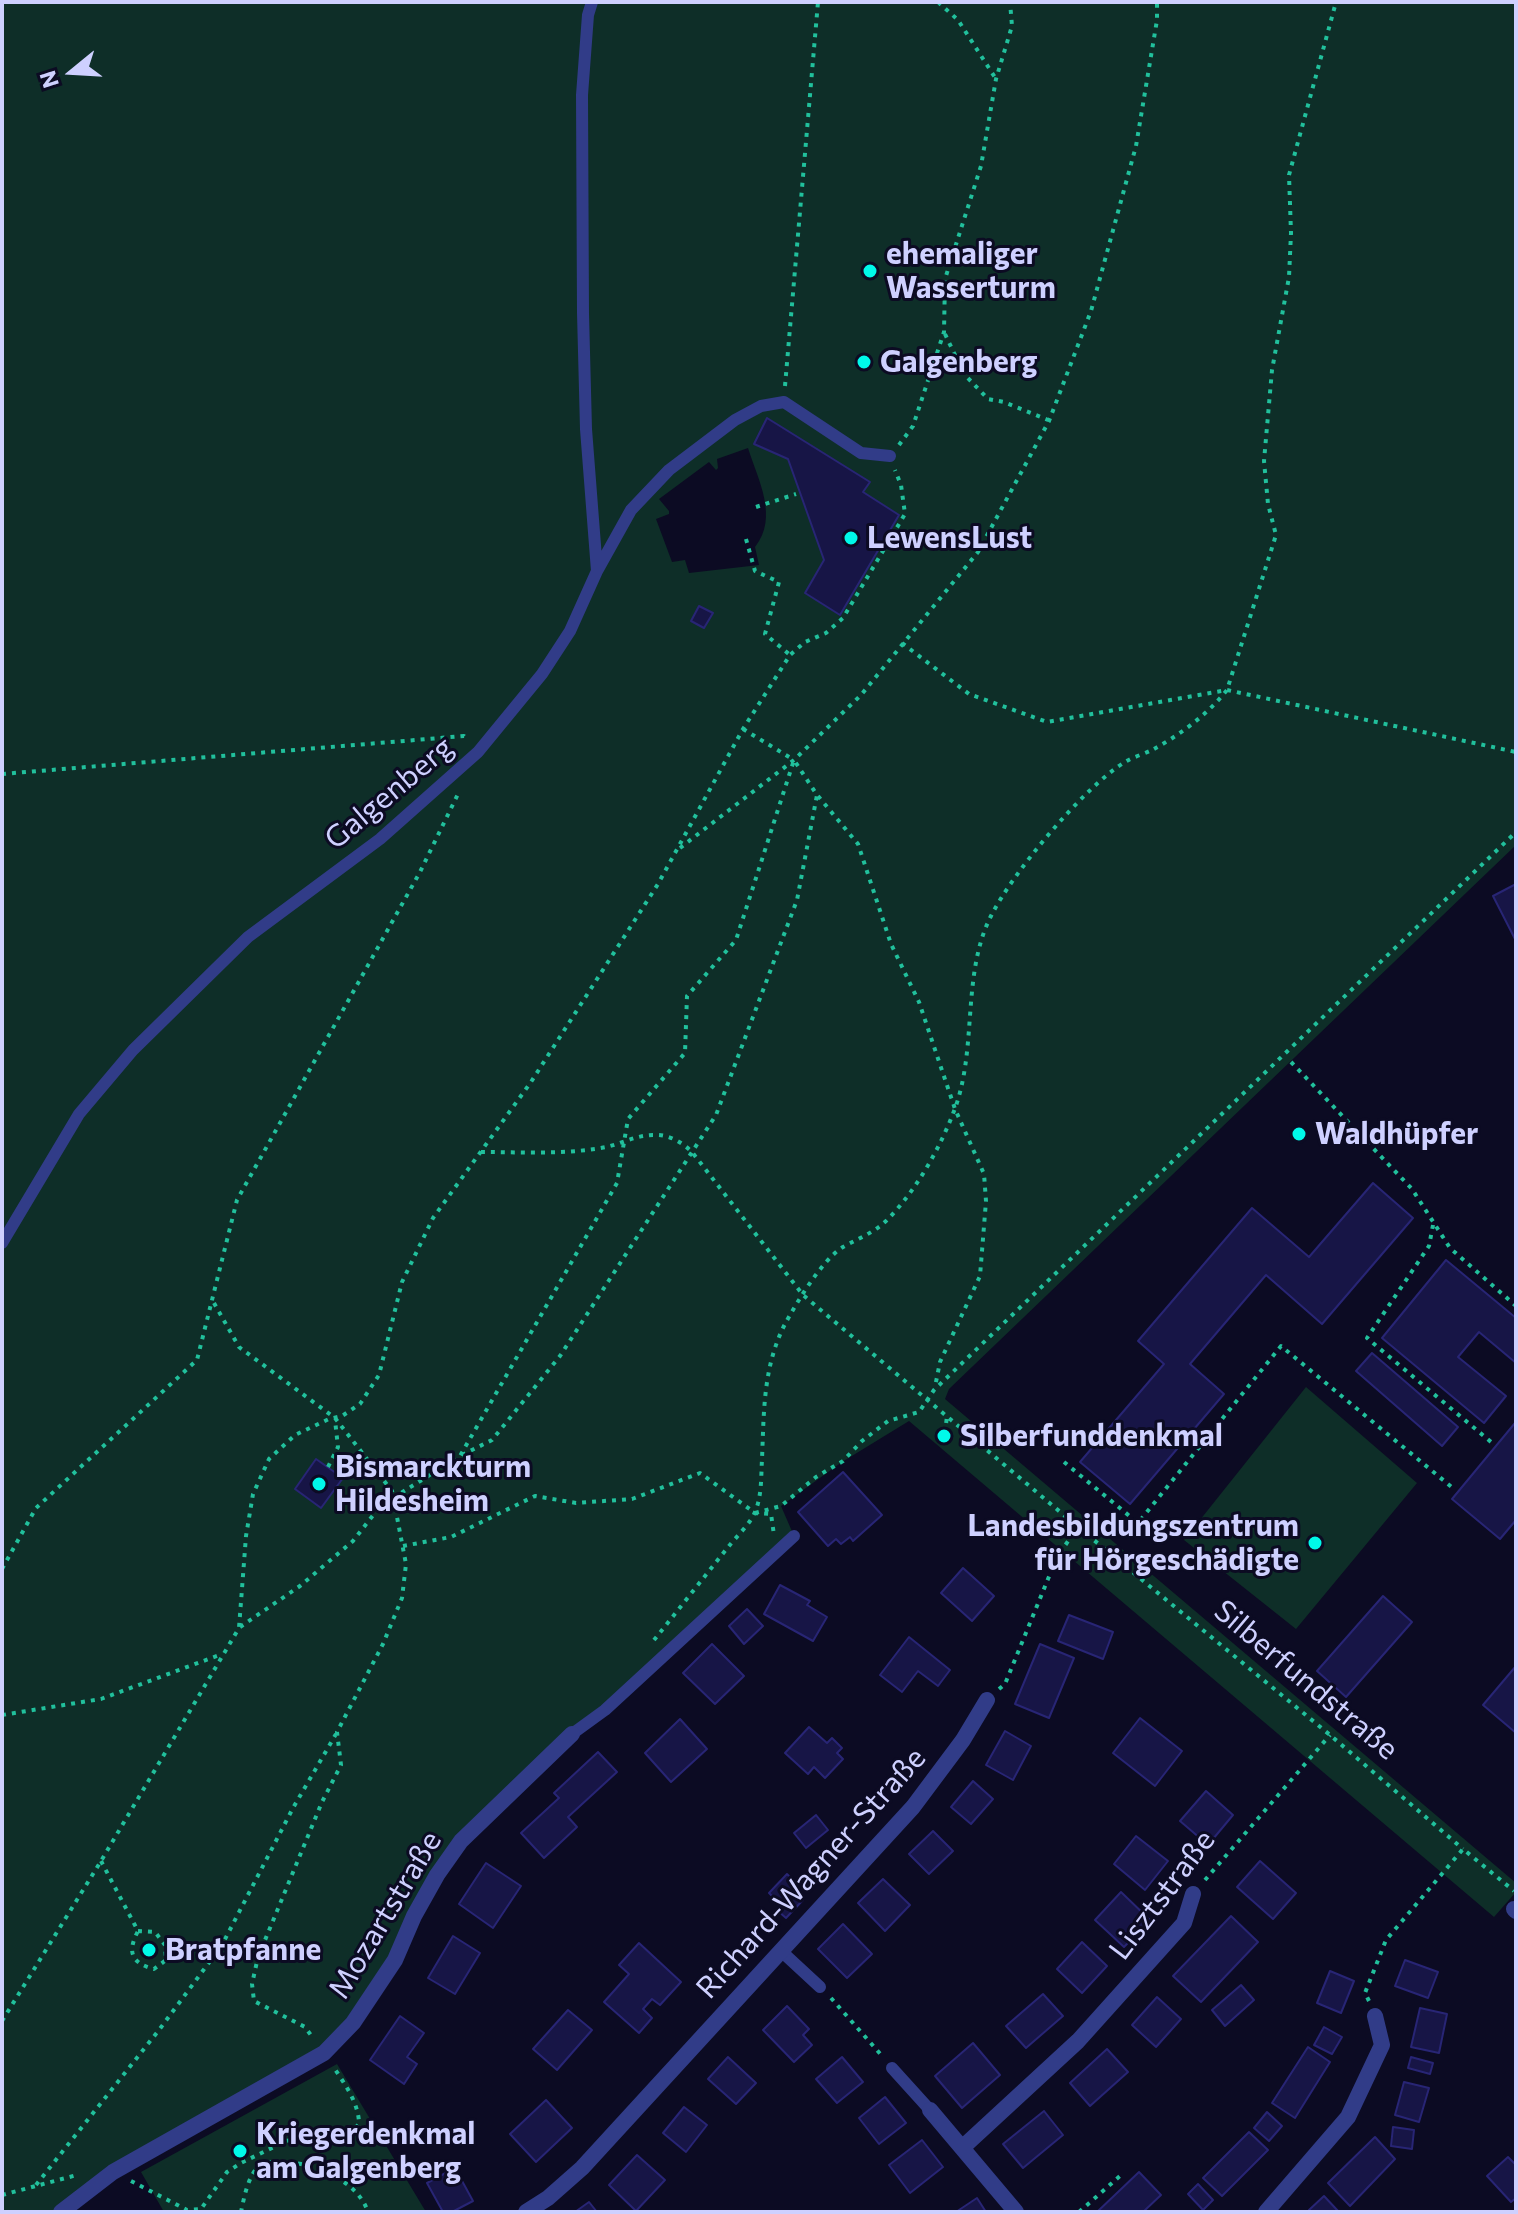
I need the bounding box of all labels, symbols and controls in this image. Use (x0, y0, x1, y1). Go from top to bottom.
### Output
north arrow (32, 32, 112, 112)
text: N (33, 68, 64, 92)
place label: ehemaliger Wasserturm (886, 236, 1056, 306)
marker: ehemaliger Wasserturm (861, 262, 879, 280)
place label: Galgenberg (880, 344, 1038, 380)
marker: Galgenberg (855, 353, 873, 371)
place label: LewensLust (867, 520, 1032, 556)
marker: LewensLust (842, 529, 860, 547)
street label: Galgenberg (318, 729, 460, 857)
place label: Waldhüpfer (1315, 1116, 1478, 1152)
marker: Waldhüpfer (1290, 1125, 1308, 1143)
place label: Silberfunddenkmal (960, 1418, 1223, 1454)
marker: Silberfunddenkmal (935, 1427, 953, 1445)
place label: Bismarckturm Hildesheim (335, 1449, 531, 1520)
marker: Bismarckturm Hildesheim (310, 1475, 328, 1493)
place label: Landesbildungszentrum für Hörgeschädigte (967, 1508, 1299, 1578)
marker: Landesbildungszentrum für Hörgeschädigte (1306, 1534, 1324, 1552)
street label: Silberfundstraße (1207, 1593, 1405, 1767)
street label: Richard-Wagner-Straße (689, 1740, 933, 2006)
street label: Lisztstraße (1102, 1823, 1222, 1967)
street label: Mozartstraße (321, 1825, 449, 2005)
place label: Bratpfanne (165, 1932, 321, 1968)
marker: Bratpfanne (140, 1941, 158, 1959)
place label: Kriegerdenkmal am Galgenberg (256, 2116, 476, 2186)
marker: Kriegerdenkmal am Galgenberg (231, 2142, 249, 2160)

